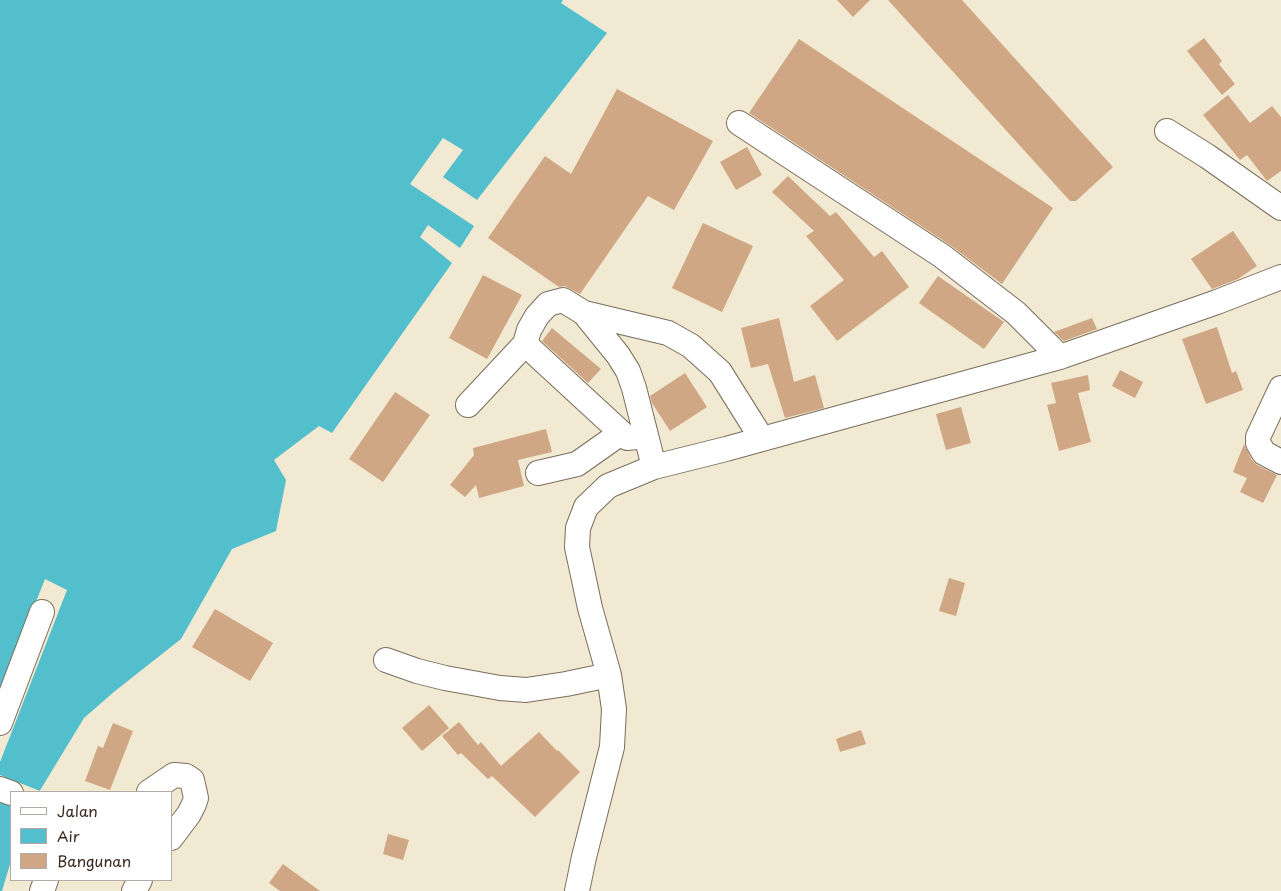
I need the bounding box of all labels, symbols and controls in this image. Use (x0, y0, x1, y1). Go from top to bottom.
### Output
legend (10, 791, 172, 881)
text: Jalan (57, 799, 98, 822)
text: Air (57, 824, 79, 847)
text: Bangunan (57, 849, 131, 872)

